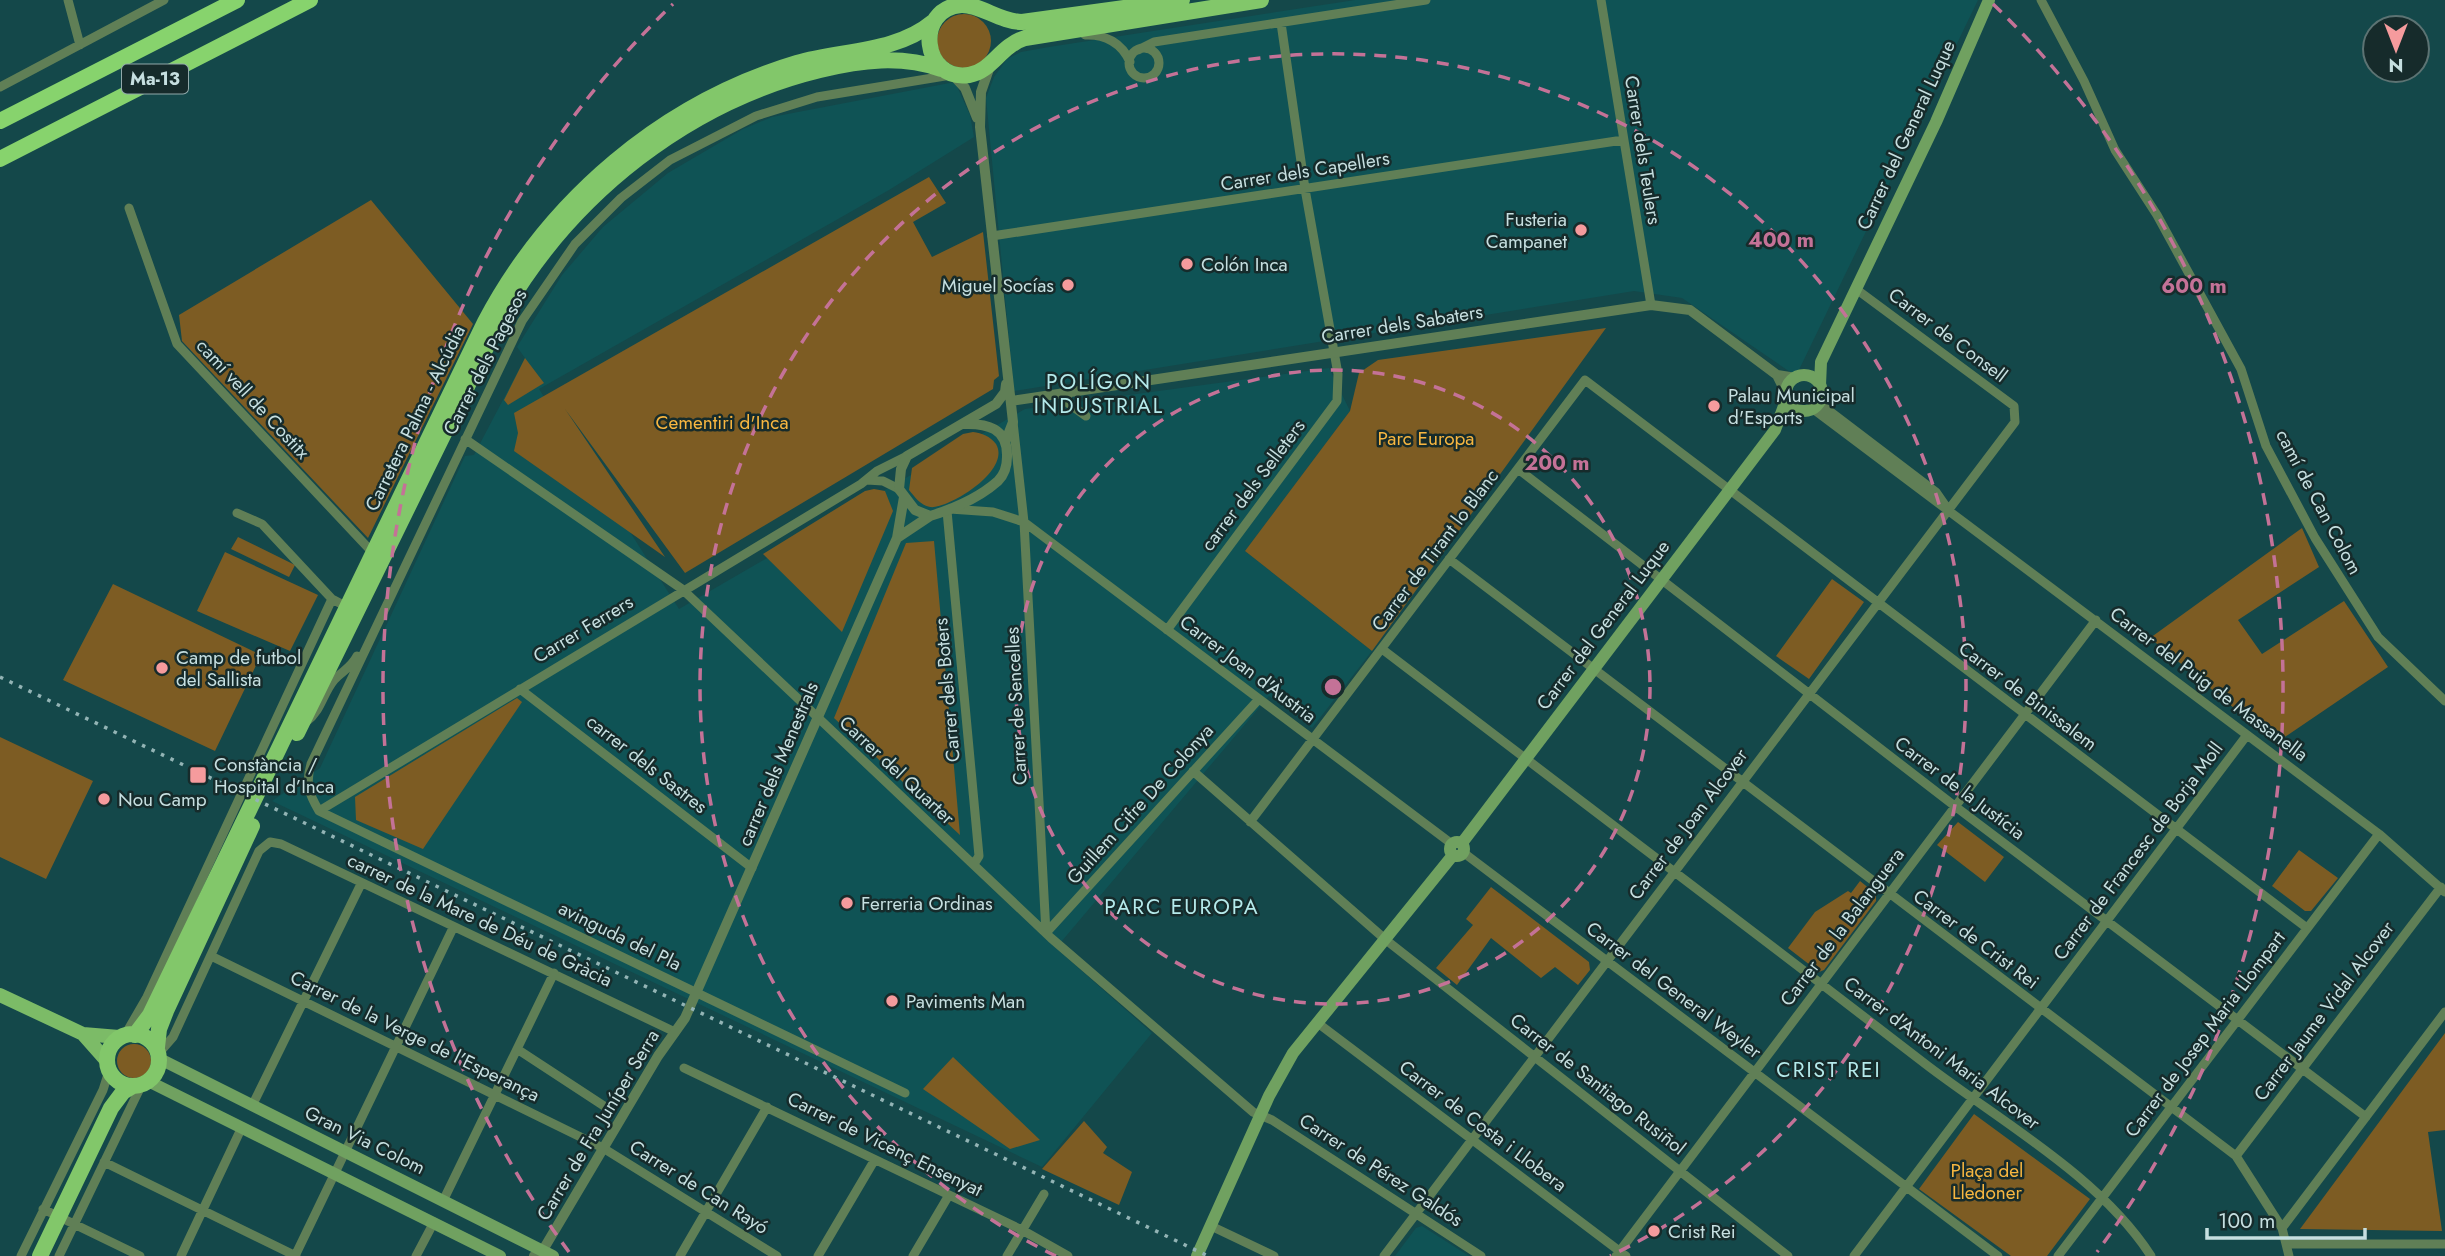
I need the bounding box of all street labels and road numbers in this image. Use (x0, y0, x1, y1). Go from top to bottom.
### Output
street label: Carrer del General Luque (1850, 36, 1962, 234)
road number: Ma-13 (122, 64, 188, 94)
street label: Carrer dels Teulers (1618, 74, 1668, 227)
street label: Carrer dels Capellers (1219, 144, 1392, 198)
street label: Carrer de Consell (1883, 281, 2013, 389)
street label: Carrer dels Pagesos (437, 284, 534, 440)
street label: Carrer dels Sabaters (1319, 298, 1485, 350)
street label: Carretera Palma - Alcúdia (358, 320, 472, 516)
street label: camí vell de Costitx (190, 333, 316, 465)
street label: carrer dels Selleters (1195, 413, 1312, 556)
street label: camí de Can Colom (2269, 425, 2369, 579)
street label: Carrer de Tirant lo Blanc (1365, 463, 1505, 637)
street label: Carrer del General Luque (1530, 534, 1676, 716)
street label: Carrer Ferrers (528, 588, 638, 670)
street label: Carrer del Puig de Massanella (2104, 600, 2314, 768)
street label: Carrer Joan d'Àustria (1174, 609, 1322, 729)
street label: Carrer dels Boters (927, 616, 967, 763)
street label: Carrer de Sencelles (998, 626, 1034, 786)
street label: Carrer de Binissalem (1953, 635, 2103, 757)
street label: carrer dels Menestrals (731, 677, 825, 850)
street label: carrer dels Sastres (581, 708, 713, 820)
street label: Carrer del Quarter (833, 709, 961, 831)
street label: Guillem Cifre De Colonya (1060, 718, 1220, 890)
street label: Carrer de la Justícia (1889, 730, 2031, 846)
street label: Carrer de Francesc de Borja Moll (2047, 736, 2229, 966)
street label: Carrer de Joan Alcover (1622, 742, 1754, 905)
street label: Carrer de la Balanguera (1773, 842, 1911, 1012)
street label: carrer de la Mare de Déu de Gràcia (343, 847, 617, 993)
street label: Carrer de Crist Rei (1908, 883, 2044, 995)
street label: avinguda del Pla (554, 895, 686, 977)
street label: Carrer del General Weyler (1581, 915, 1768, 1065)
street label: Carrer Jaume Vidal Alcover (2247, 915, 2401, 1107)
street label: Carrer de Josep Maria Llompart (2118, 925, 2292, 1143)
street label: Carrer de la Verge de l'Esperança (286, 964, 544, 1108)
street label: Carrer d'Antoni Maria Alcover (1838, 970, 2046, 1136)
street label: Carrer de Santiago Rusiñol (1504, 1007, 1692, 1161)
street label: Carrer de Fra Juníper Serra (530, 1024, 666, 1226)
street label: Carrer de Costa i Llobera (1393, 1054, 1573, 1198)
street label: Carrer de Vicenç Ensenyat (783, 1085, 988, 1203)
street label: Gran Via Colom (300, 1099, 430, 1181)
street label: Carrer de Pérez Galdós (1294, 1107, 1468, 1233)
street label: Carrer de Can Rayó (624, 1133, 774, 1241)

